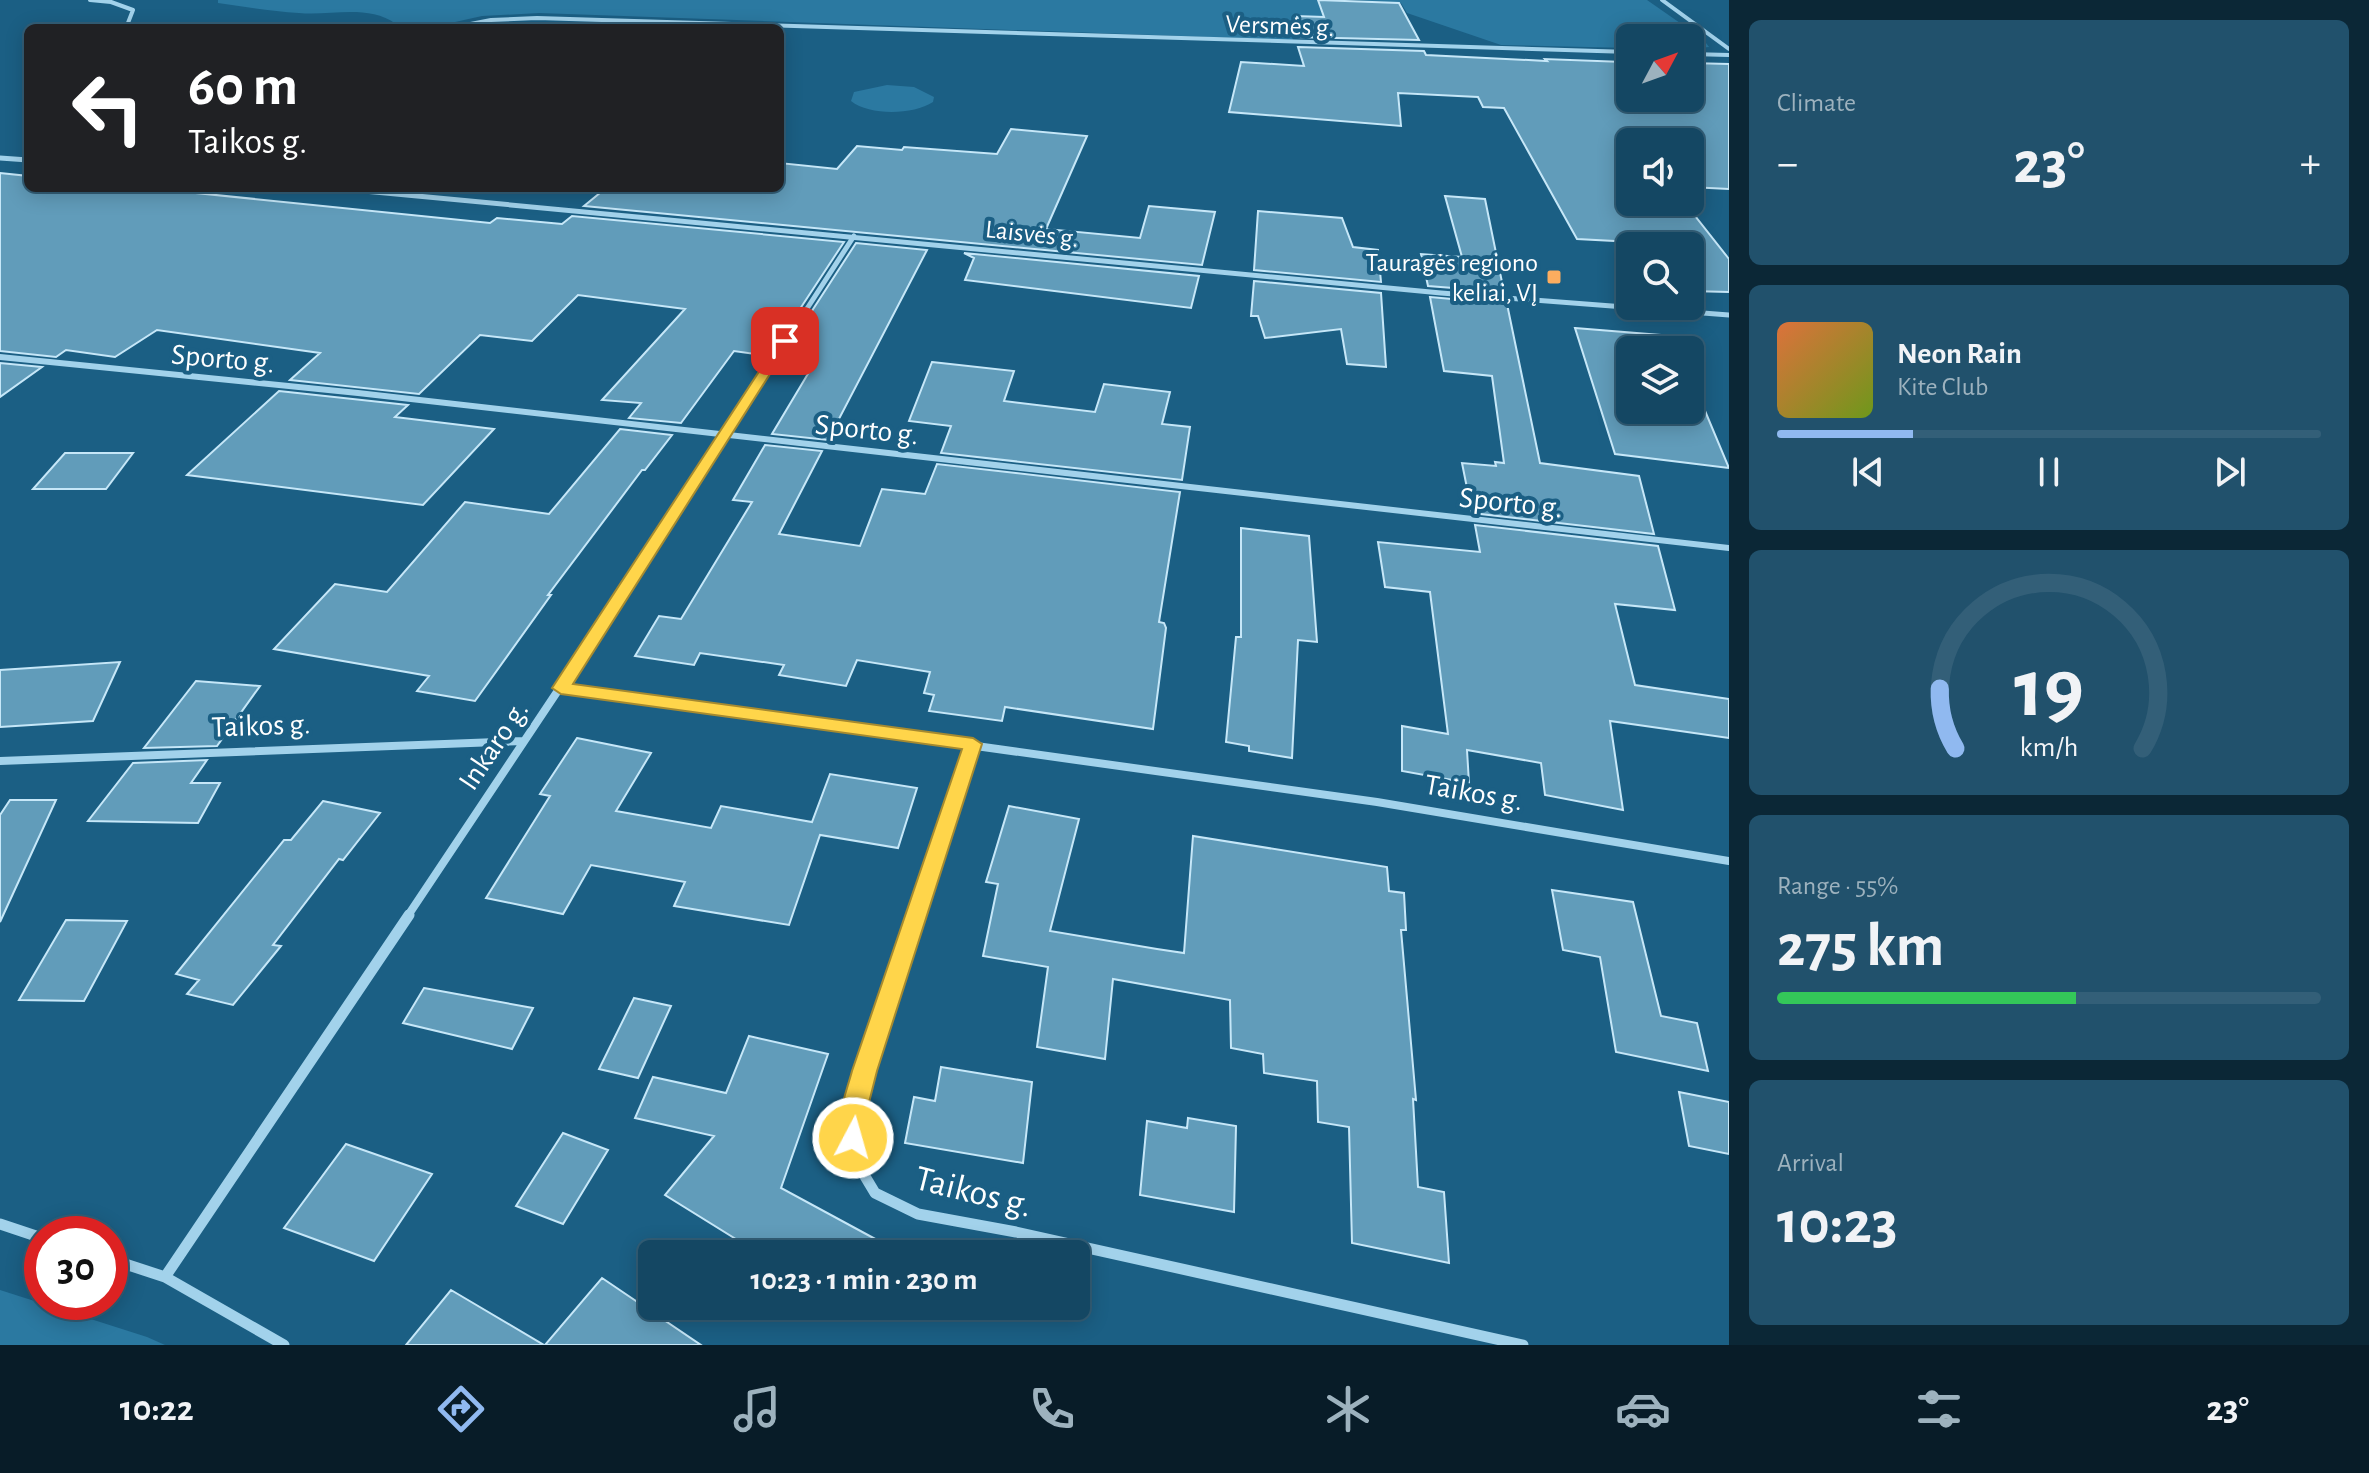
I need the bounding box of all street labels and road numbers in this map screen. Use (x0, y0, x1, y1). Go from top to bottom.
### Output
street label: Versmės g. (1225, 11, 1335, 41)
street label: Laisvės g. (984, 216, 1080, 252)
street label: Sporto g. (170, 340, 276, 378)
street label: Sporto g. (814, 410, 920, 450)
street label: Sporto g. (1458, 483, 1564, 523)
street label: Inkaro g. (453, 695, 534, 796)
street label: Taikos g. (211, 709, 311, 743)
street label: Taikos g. (1422, 770, 1525, 816)
street label: Taikos g. (911, 1160, 1036, 1224)

